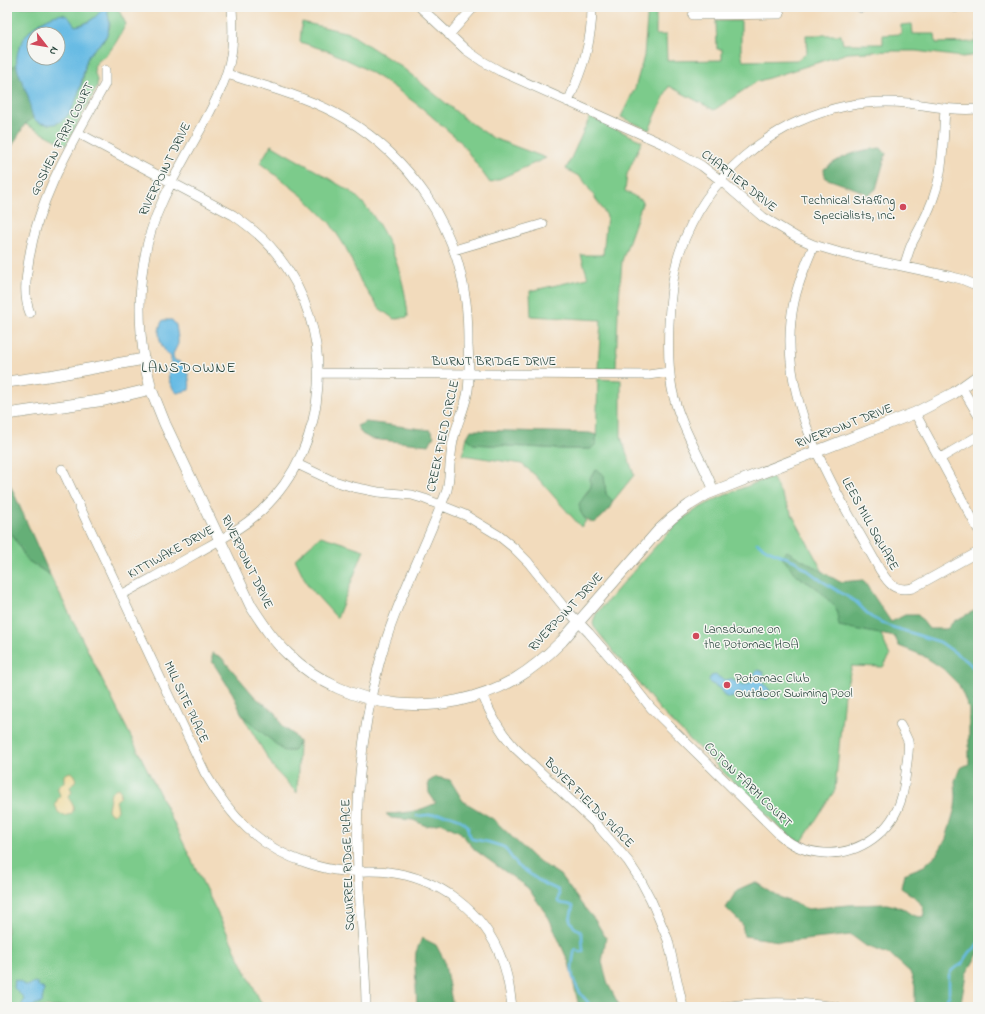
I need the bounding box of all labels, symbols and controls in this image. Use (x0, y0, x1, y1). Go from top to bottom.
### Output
north arrow (26, 26, 66, 66)
text: N (45, 43, 62, 58)
street label: GOSHEN FARM COURT (25, 79, 99, 199)
street label: RIVERPOINT DRIVE (134, 119, 196, 219)
street label: CHARTIER DRIVE (697, 145, 781, 217)
place label: Technical Staffing Specialists, Inc. (801, 191, 895, 225)
marker: Technical Staffing Specialists, Inc. (898, 202, 908, 212)
street label: BURNT BRIDGE DRIVE (431, 352, 556, 371)
district label: LANSDOWNE (141, 357, 237, 379)
street label: CREEK FIELD CIRCLE (422, 378, 464, 494)
street label: RIVERPOINT DRIVE (793, 399, 895, 453)
street label: LEES MILL SQUARE (836, 474, 904, 574)
street label: RIVERPOINT DRIVE (216, 512, 278, 612)
street label: KITTIWAKE DRIVE (124, 520, 218, 584)
street label: RIVERPOINT DRIVE (524, 568, 608, 656)
place label: Lansdowne on the Potomac HOA (704, 620, 798, 654)
marker: Lansdowne on the Potomac HOA (691, 631, 701, 641)
street label: MILL SITE PLACE (159, 658, 213, 746)
place label: Potomac Club Outdoor Swiming Pool (735, 669, 853, 704)
marker: Potomac Club Outdoor Swiming Pool (722, 680, 732, 690)
street label: COTON FARM COURT (700, 738, 797, 833)
street label: BOYER FIELDS PLACE (539, 753, 638, 852)
street label: SQUIRREL RIDGE PLACE (336, 799, 360, 931)

